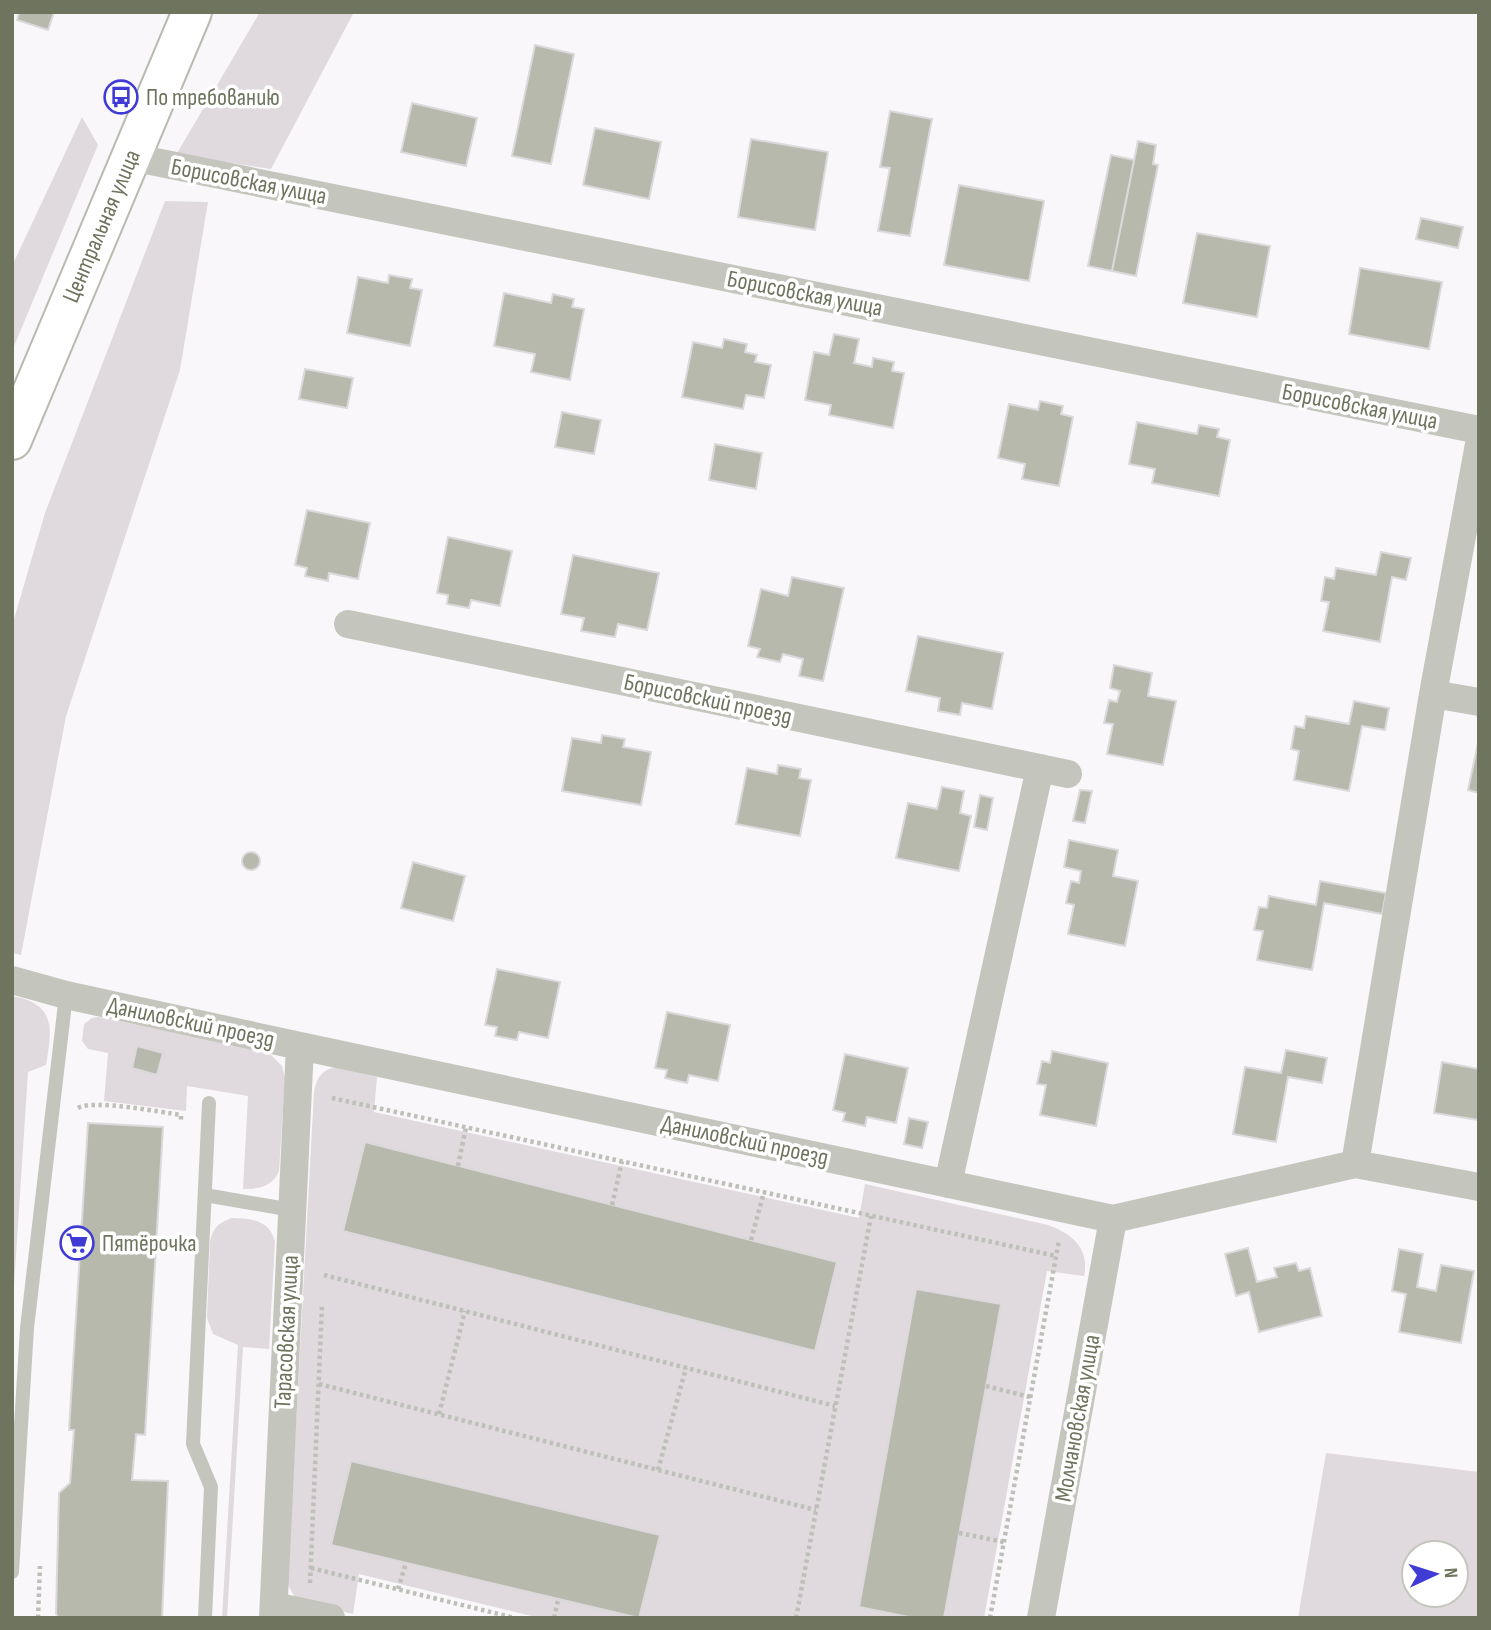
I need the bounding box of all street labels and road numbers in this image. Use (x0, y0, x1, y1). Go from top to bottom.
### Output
street label: Центральная улица (56, 145, 147, 307)
street label: Борисовская улица (169, 152, 329, 211)
street label: Борисовская улица (725, 264, 885, 323)
street label: Борисовская улица (1280, 377, 1440, 436)
street label: Борисовский проезд (621, 668, 794, 731)
street label: Даниловский проезд (105, 991, 277, 1054)
street label: Даниловский проезд (659, 1109, 831, 1172)
street label: Тарасовская улица (268, 1254, 305, 1410)
street label: Молчановская улица (1049, 1332, 1106, 1504)

